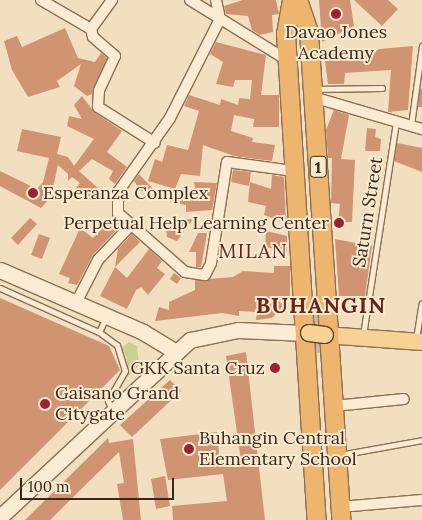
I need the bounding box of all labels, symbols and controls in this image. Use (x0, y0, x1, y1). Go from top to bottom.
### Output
marker: Davao Jones Academy (330, 8, 342, 20)
place label: Davao Jones Academy (285, 22, 387, 64)
road number: 1 (309, 154, 327, 180)
street label: Saturn Street (349, 155, 387, 269)
place label: Esperanza Complex (43, 182, 208, 204)
marker: Esperanza Complex (27, 187, 39, 199)
place label: Perpetual Help Learning Center (64, 212, 329, 234)
marker: Perpetual Help Learning Center (333, 217, 345, 229)
district label: MILAN (218, 238, 288, 262)
district label: BUHANGIN (255, 293, 387, 319)
place label: GKK Santa Cruz (130, 357, 265, 379)
marker: GKK Santa Cruz (269, 362, 281, 374)
place label: Gaisano Grand Citygate (55, 383, 179, 426)
marker: Gaisano Grand Citygate (39, 398, 51, 410)
place label: Buhangin Central Elementary School (199, 428, 357, 470)
marker: Buhangin Central Elementary School (183, 443, 195, 455)
scale bar (22, 468, 176, 500)
text: 100 m (28, 477, 69, 496)

